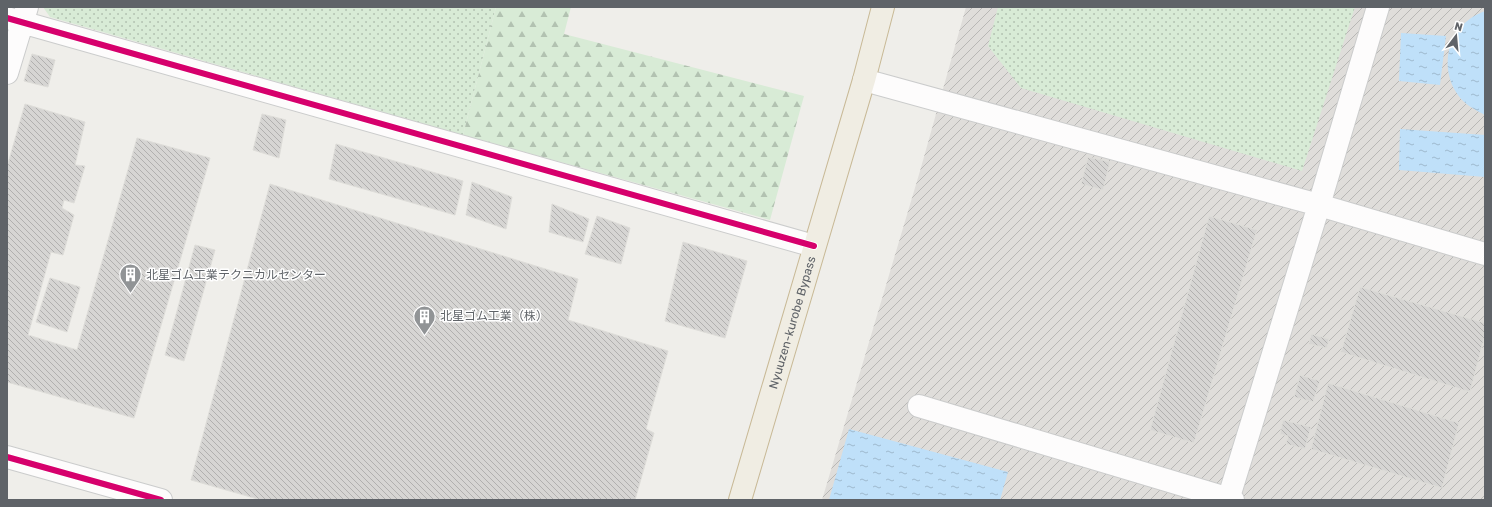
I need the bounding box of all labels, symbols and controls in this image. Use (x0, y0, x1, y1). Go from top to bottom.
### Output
north arrow (1436, 16, 1476, 56)
text: N (1453, 20, 1464, 34)
street label: Nyuuzen-kurobe Bypass (766, 255, 819, 391)
building icon: 北星ゴム工業テクニカルセンター (118, 262, 144, 295)
place label: 北星ゴム工業テクニカルセンター (146, 268, 326, 282)
building icon: 北星ゴム工業（株） (411, 303, 437, 336)
place label: 北星ゴム工業（株） (440, 309, 548, 323)

